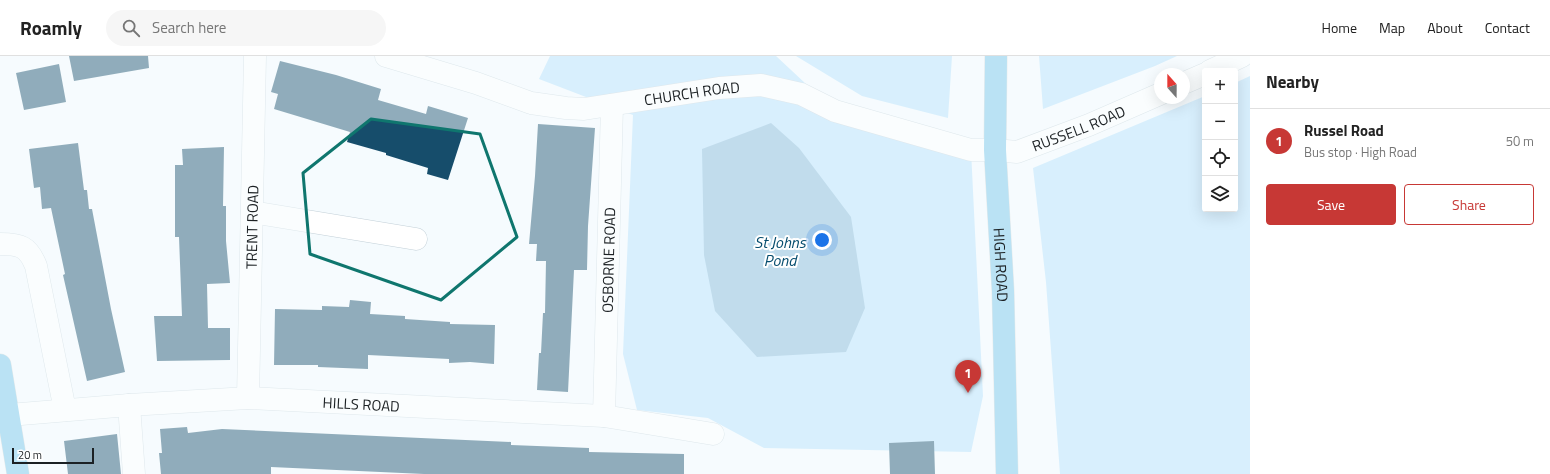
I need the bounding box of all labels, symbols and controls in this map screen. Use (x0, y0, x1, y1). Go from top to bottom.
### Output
search box (106, 10, 386, 46)
text: Roamly (20, 13, 82, 42)
text: Search here (152, 16, 226, 39)
icon: search (120, 17, 142, 39)
text: Home (1322, 17, 1357, 38)
text: Map (1379, 17, 1405, 38)
text: About (1427, 17, 1463, 38)
text: Contact (1485, 17, 1530, 38)
north arrow (1154, 68, 1190, 104)
map controls (1202, 68, 1238, 212)
button: + (1202, 68, 1238, 104)
text: Nearby (1266, 69, 1319, 95)
street label: CHURCH ROAD (642, 75, 741, 111)
street label: RUSSELL ROAD (1028, 99, 1129, 157)
button: − (1202, 104, 1238, 140)
text: Russel Road (1304, 119, 1384, 142)
text: 1 (1275, 131, 1283, 151)
text: 50 m (1506, 131, 1534, 151)
button: locate (1202, 140, 1238, 176)
text: Bus stop · High Road (1304, 142, 1417, 162)
button: layers (1202, 176, 1238, 212)
button: Save (1266, 184, 1396, 225)
button: Share (1404, 184, 1534, 225)
street label: TRENT ROAD (239, 185, 264, 269)
street label: OSBORNE ROAD (595, 207, 621, 313)
street label: HIGH ROAD (988, 227, 1015, 302)
water label: St Johns Pond (754, 230, 807, 272)
your location (812, 230, 832, 250)
pin: 1 (955, 360, 981, 393)
street label: HILLS ROAD (322, 390, 400, 417)
scale bar (12, 446, 94, 465)
text: 20 m (18, 447, 42, 463)

